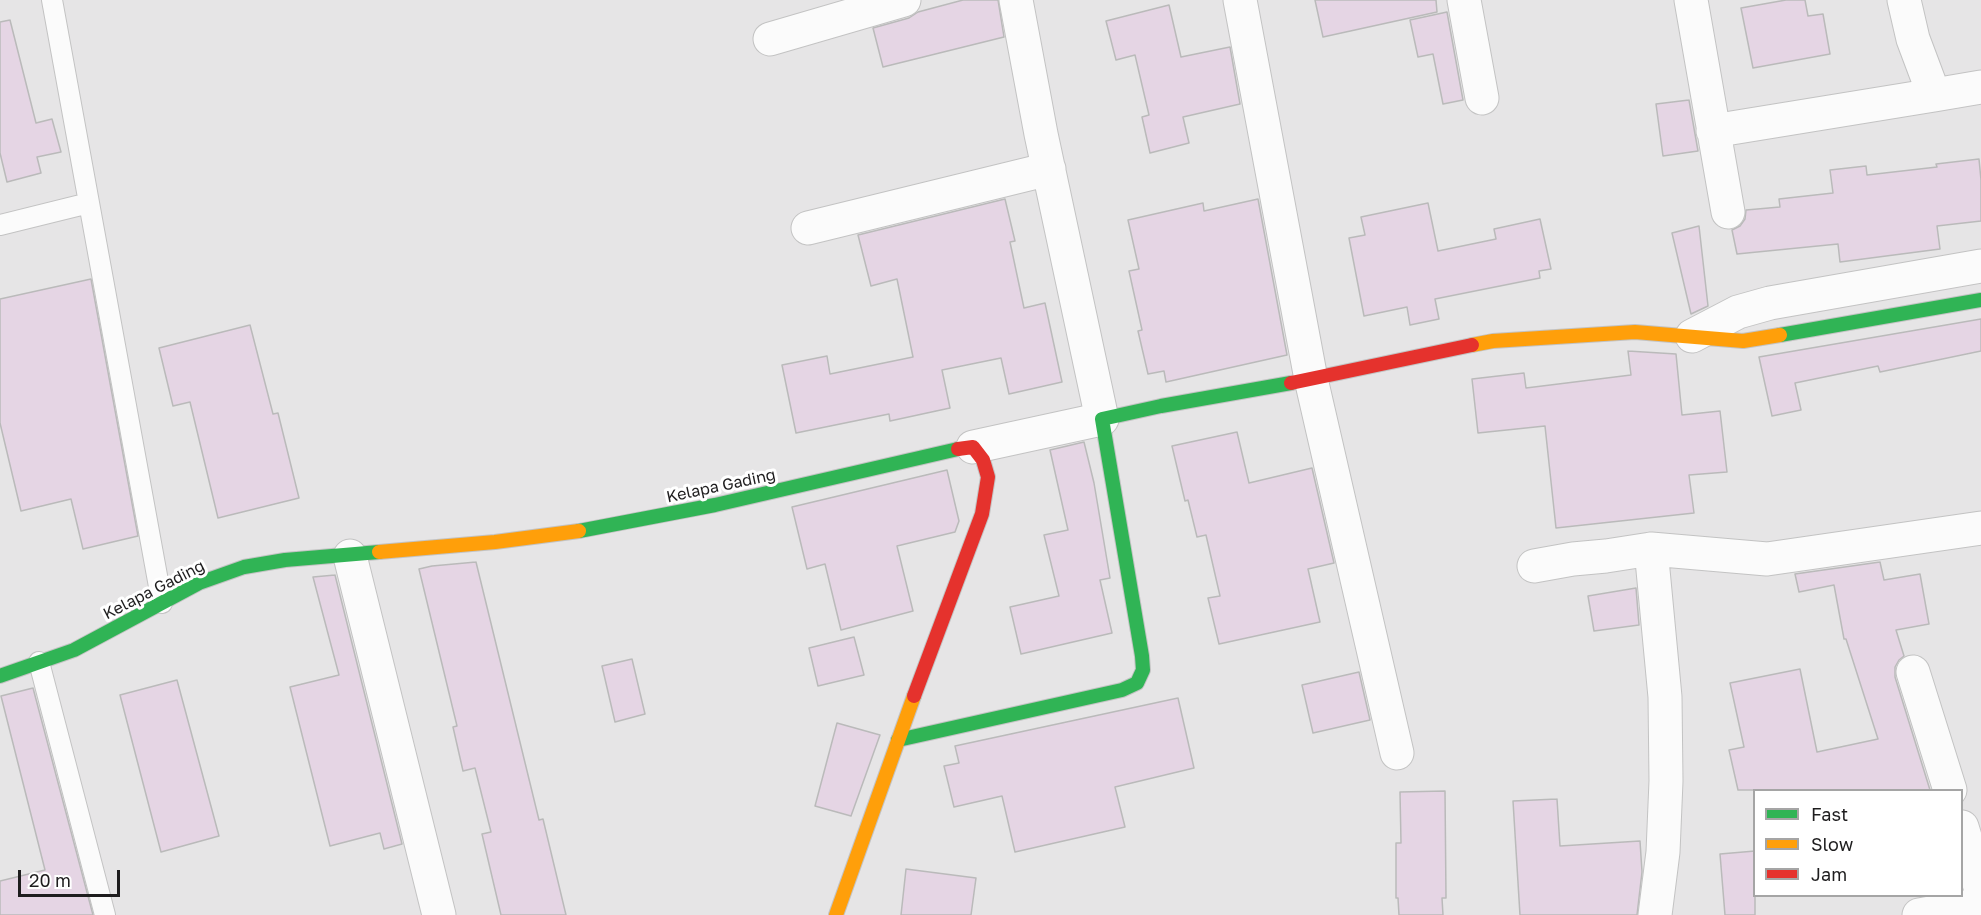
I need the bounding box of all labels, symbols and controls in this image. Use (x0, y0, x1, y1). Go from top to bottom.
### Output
street label: Kelapa Gading (665, 465, 777, 507)
street label: Kelapa Gading (100, 556, 208, 624)
legend (1753, 789, 1963, 897)
text: Fast (1811, 803, 1848, 825)
text: Slow (1811, 833, 1853, 855)
scale bar (21, 858, 123, 896)
text: Jam (1811, 863, 1847, 885)
text: 20 m (29, 869, 71, 891)

